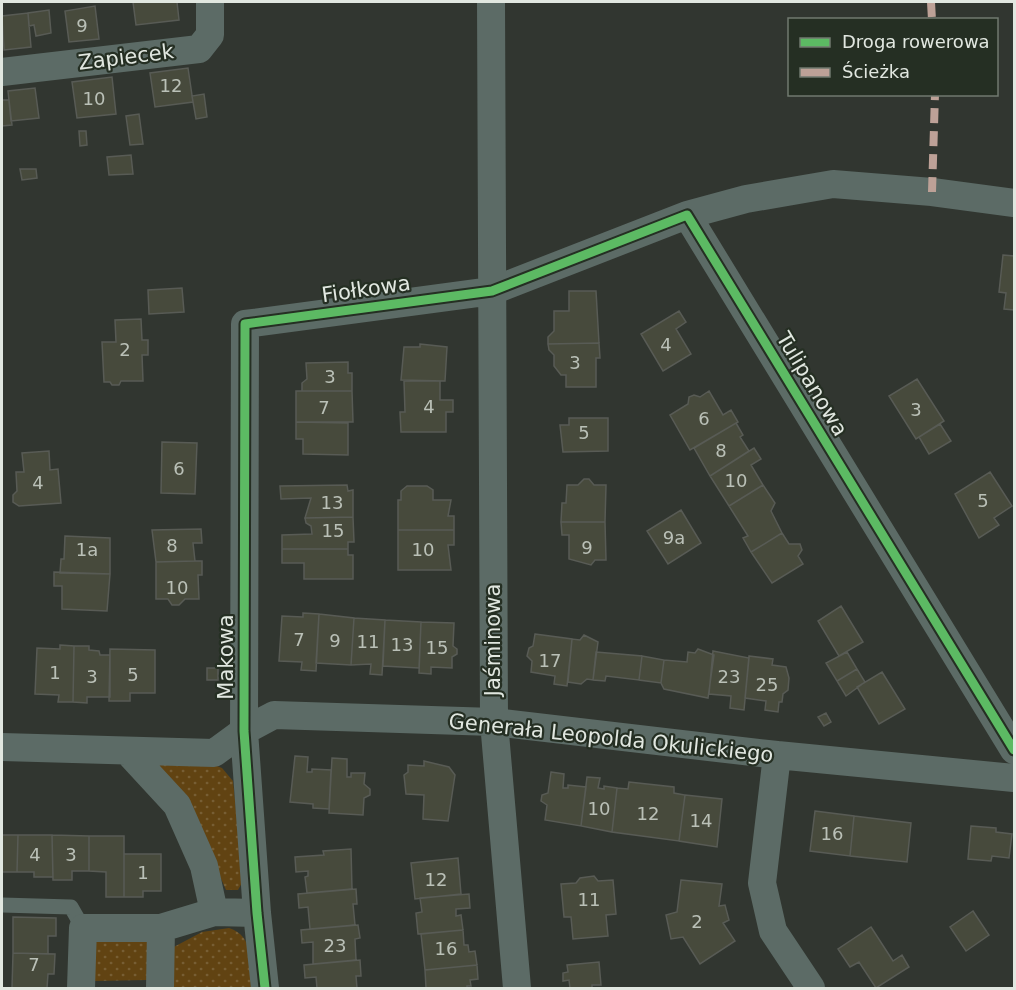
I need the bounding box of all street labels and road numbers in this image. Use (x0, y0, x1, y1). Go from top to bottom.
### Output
street label: Zapiecek (77, 39, 176, 75)
street label: Fiołkowa (320, 271, 412, 307)
street label: Tulipanowa (771, 327, 852, 440)
street label: Jaśminowa (481, 584, 505, 698)
street label: Makowa (214, 614, 238, 700)
street label: Generała Leopolda Okulickiego (448, 709, 774, 767)

